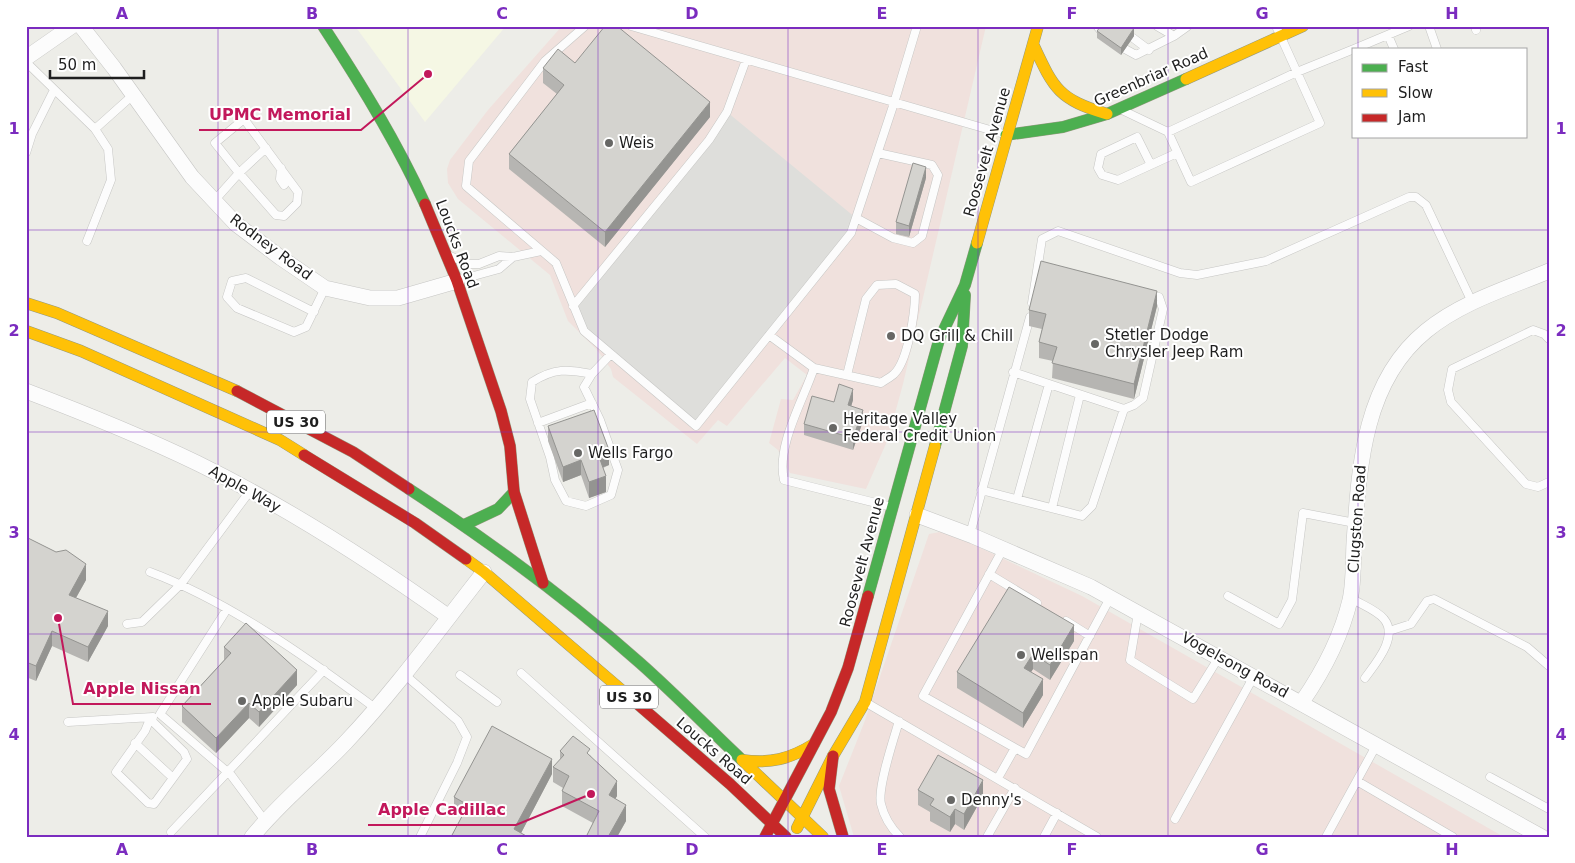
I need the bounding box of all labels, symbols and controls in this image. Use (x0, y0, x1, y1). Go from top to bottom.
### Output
text: A (116, 4, 129, 23)
text: B (306, 4, 318, 23)
text: C (496, 4, 508, 23)
text: D (685, 4, 699, 23)
text: E (877, 4, 887, 23)
text: F (1067, 4, 1077, 23)
text: G (1255, 4, 1269, 23)
text: H (1445, 4, 1459, 23)
street label: Greenbriar Road (1091, 44, 1211, 110)
scale bar (50, 48, 144, 80)
legend (1352, 48, 1528, 138)
text: 50 m (58, 56, 96, 74)
text: Fast (1398, 58, 1428, 76)
text: Slow (1398, 84, 1433, 102)
street label: Roosevelt Avenue (960, 85, 1014, 219)
callout: UPMC Memorial (199, 99, 361, 130)
text: UPMC Memorial (209, 105, 351, 124)
text: Jam (1397, 108, 1426, 126)
text: 1 (8, 119, 20, 138)
text: 1 (1555, 119, 1567, 138)
place label: Weis (619, 134, 654, 152)
marker: Weis (603, 137, 615, 149)
street label: Loucks Road (432, 197, 482, 291)
street label: Rodney Road (226, 210, 316, 284)
text: 2 (8, 321, 20, 340)
text: 2 (1555, 321, 1567, 340)
place label: Stetler Dodge Chrysler Jeep Ram (1105, 326, 1243, 361)
place label: DQ Grill & Chill (901, 327, 1013, 345)
marker: DQ Grill & Chill (885, 330, 897, 342)
marker: Stetler Dodge Chrysler Jeep Ram (1089, 338, 1101, 350)
place label: Heritage Valley Federal Credit Union (843, 410, 996, 445)
road number: US 30 (267, 411, 325, 434)
marker: Heritage Valley Federal Credit Union (827, 422, 839, 434)
place label: Wells Fargo (588, 444, 673, 462)
marker: Wells Fargo (572, 447, 584, 459)
street label: Apple Way (206, 462, 284, 516)
street label: Clugston Road (1344, 464, 1370, 574)
street label: Roosevelt Avenue (836, 495, 888, 629)
text: 3 (8, 523, 20, 542)
text: 3 (1555, 523, 1567, 542)
street label: Vogelsong Road (1178, 628, 1292, 702)
place label: Wellspan (1031, 646, 1099, 664)
marker: Wellspan (1015, 649, 1027, 661)
callout: Apple Nissan (73, 673, 211, 704)
text: Apple Nissan (83, 679, 201, 698)
road number: US 30 (600, 686, 658, 709)
place label: Apple Subaru (252, 692, 353, 710)
marker: Apple Subaru (236, 695, 248, 707)
street label: Loucks Road (673, 713, 755, 789)
text: 4 (8, 725, 20, 744)
text: 4 (1555, 725, 1567, 744)
place label: Denny's (961, 791, 1022, 809)
callout: Apple Cadillac (368, 794, 516, 825)
marker: Denny's (945, 794, 957, 806)
text: Apple Cadillac (378, 800, 506, 819)
text: A (116, 840, 129, 859)
text: B (306, 840, 318, 859)
text: C (496, 840, 508, 859)
text: D (685, 840, 699, 859)
text: E (877, 840, 887, 859)
text: F (1067, 840, 1077, 859)
text: G (1255, 840, 1269, 859)
text: H (1445, 840, 1459, 859)

